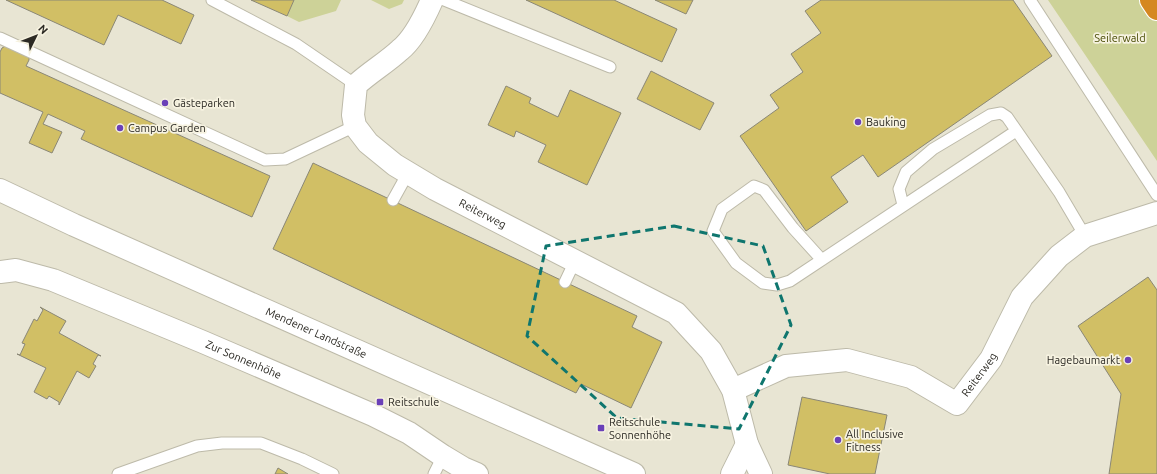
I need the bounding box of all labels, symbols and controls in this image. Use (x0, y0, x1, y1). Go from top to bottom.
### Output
north arrow (16, 16, 56, 56)
text: N (36, 22, 51, 36)
park label: Seilerwald (1094, 32, 1146, 44)
place label: Gästeparken (173, 97, 235, 109)
marker: Gästeparken (160, 98, 170, 108)
place label: Bauking (866, 116, 906, 128)
marker: Bauking (853, 117, 863, 127)
place label: Campus Garden (128, 122, 206, 134)
marker: Campus Garden (115, 123, 125, 133)
street label: Reiterweg (457, 196, 508, 231)
street label: Mendener Landstraße (264, 305, 369, 360)
street label: Zur Sonnenhöhe (204, 338, 283, 381)
street label: Reiterweg (959, 351, 999, 399)
place label: Hagebaumarkt (1047, 354, 1121, 366)
marker: Hagebaumarkt (1123, 355, 1133, 365)
place label: Reitschule (388, 396, 439, 408)
marker: Reitschule (375, 397, 385, 407)
place label: Reitschule Sonnenhöhe (609, 416, 671, 441)
marker: Reitschule Sonnenhöhe (596, 423, 606, 433)
place label: All Inclusive Fitness (846, 428, 904, 453)
marker: All Inclusive Fitness (833, 435, 843, 445)

